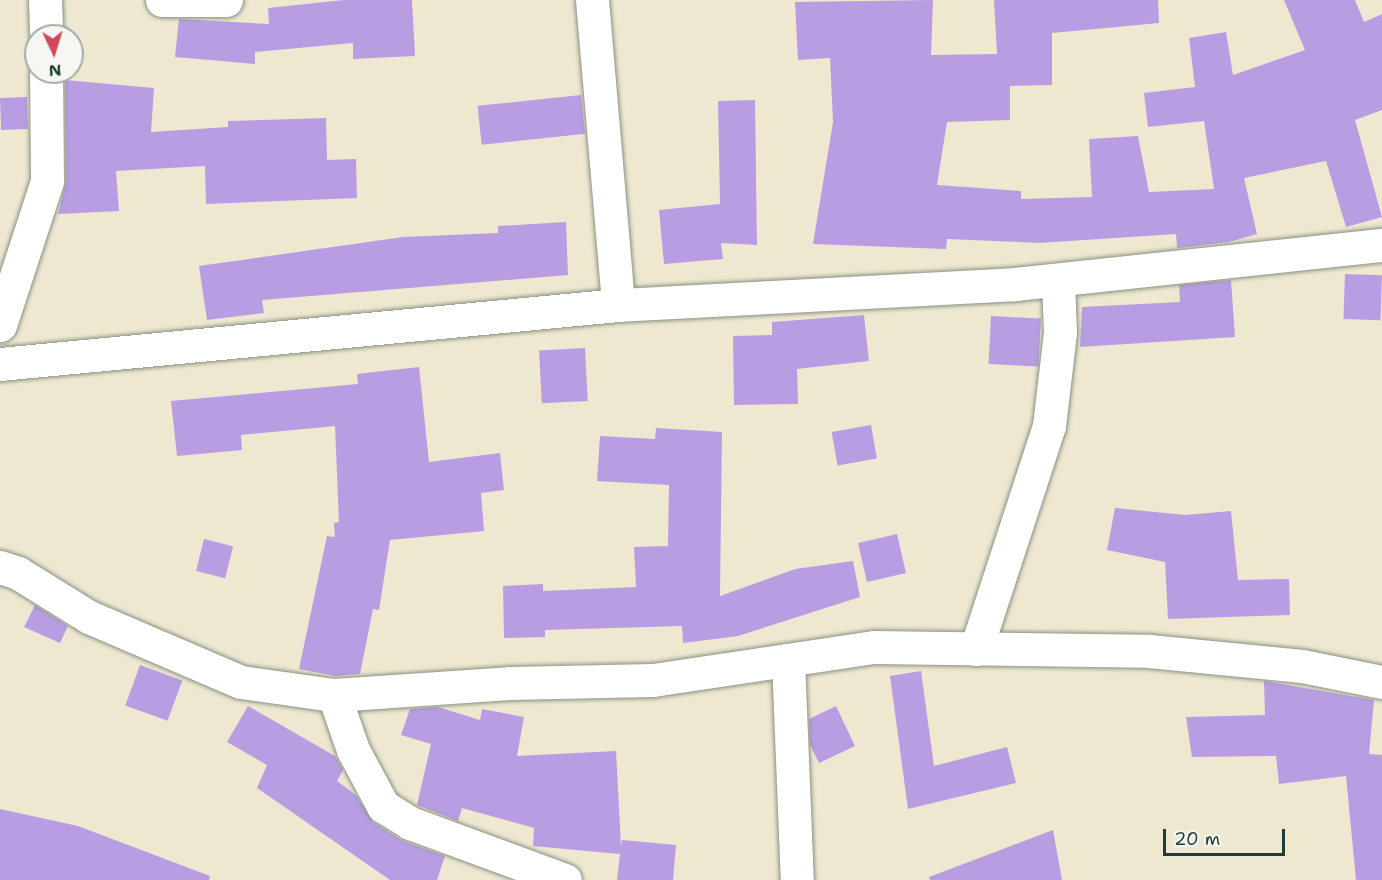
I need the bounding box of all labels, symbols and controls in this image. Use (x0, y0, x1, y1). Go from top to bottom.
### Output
north arrow (24, 24, 84, 84)
text: N (48, 60, 62, 81)
scale bar (1166, 817, 1288, 855)
text: 20 m (1174, 827, 1220, 851)

